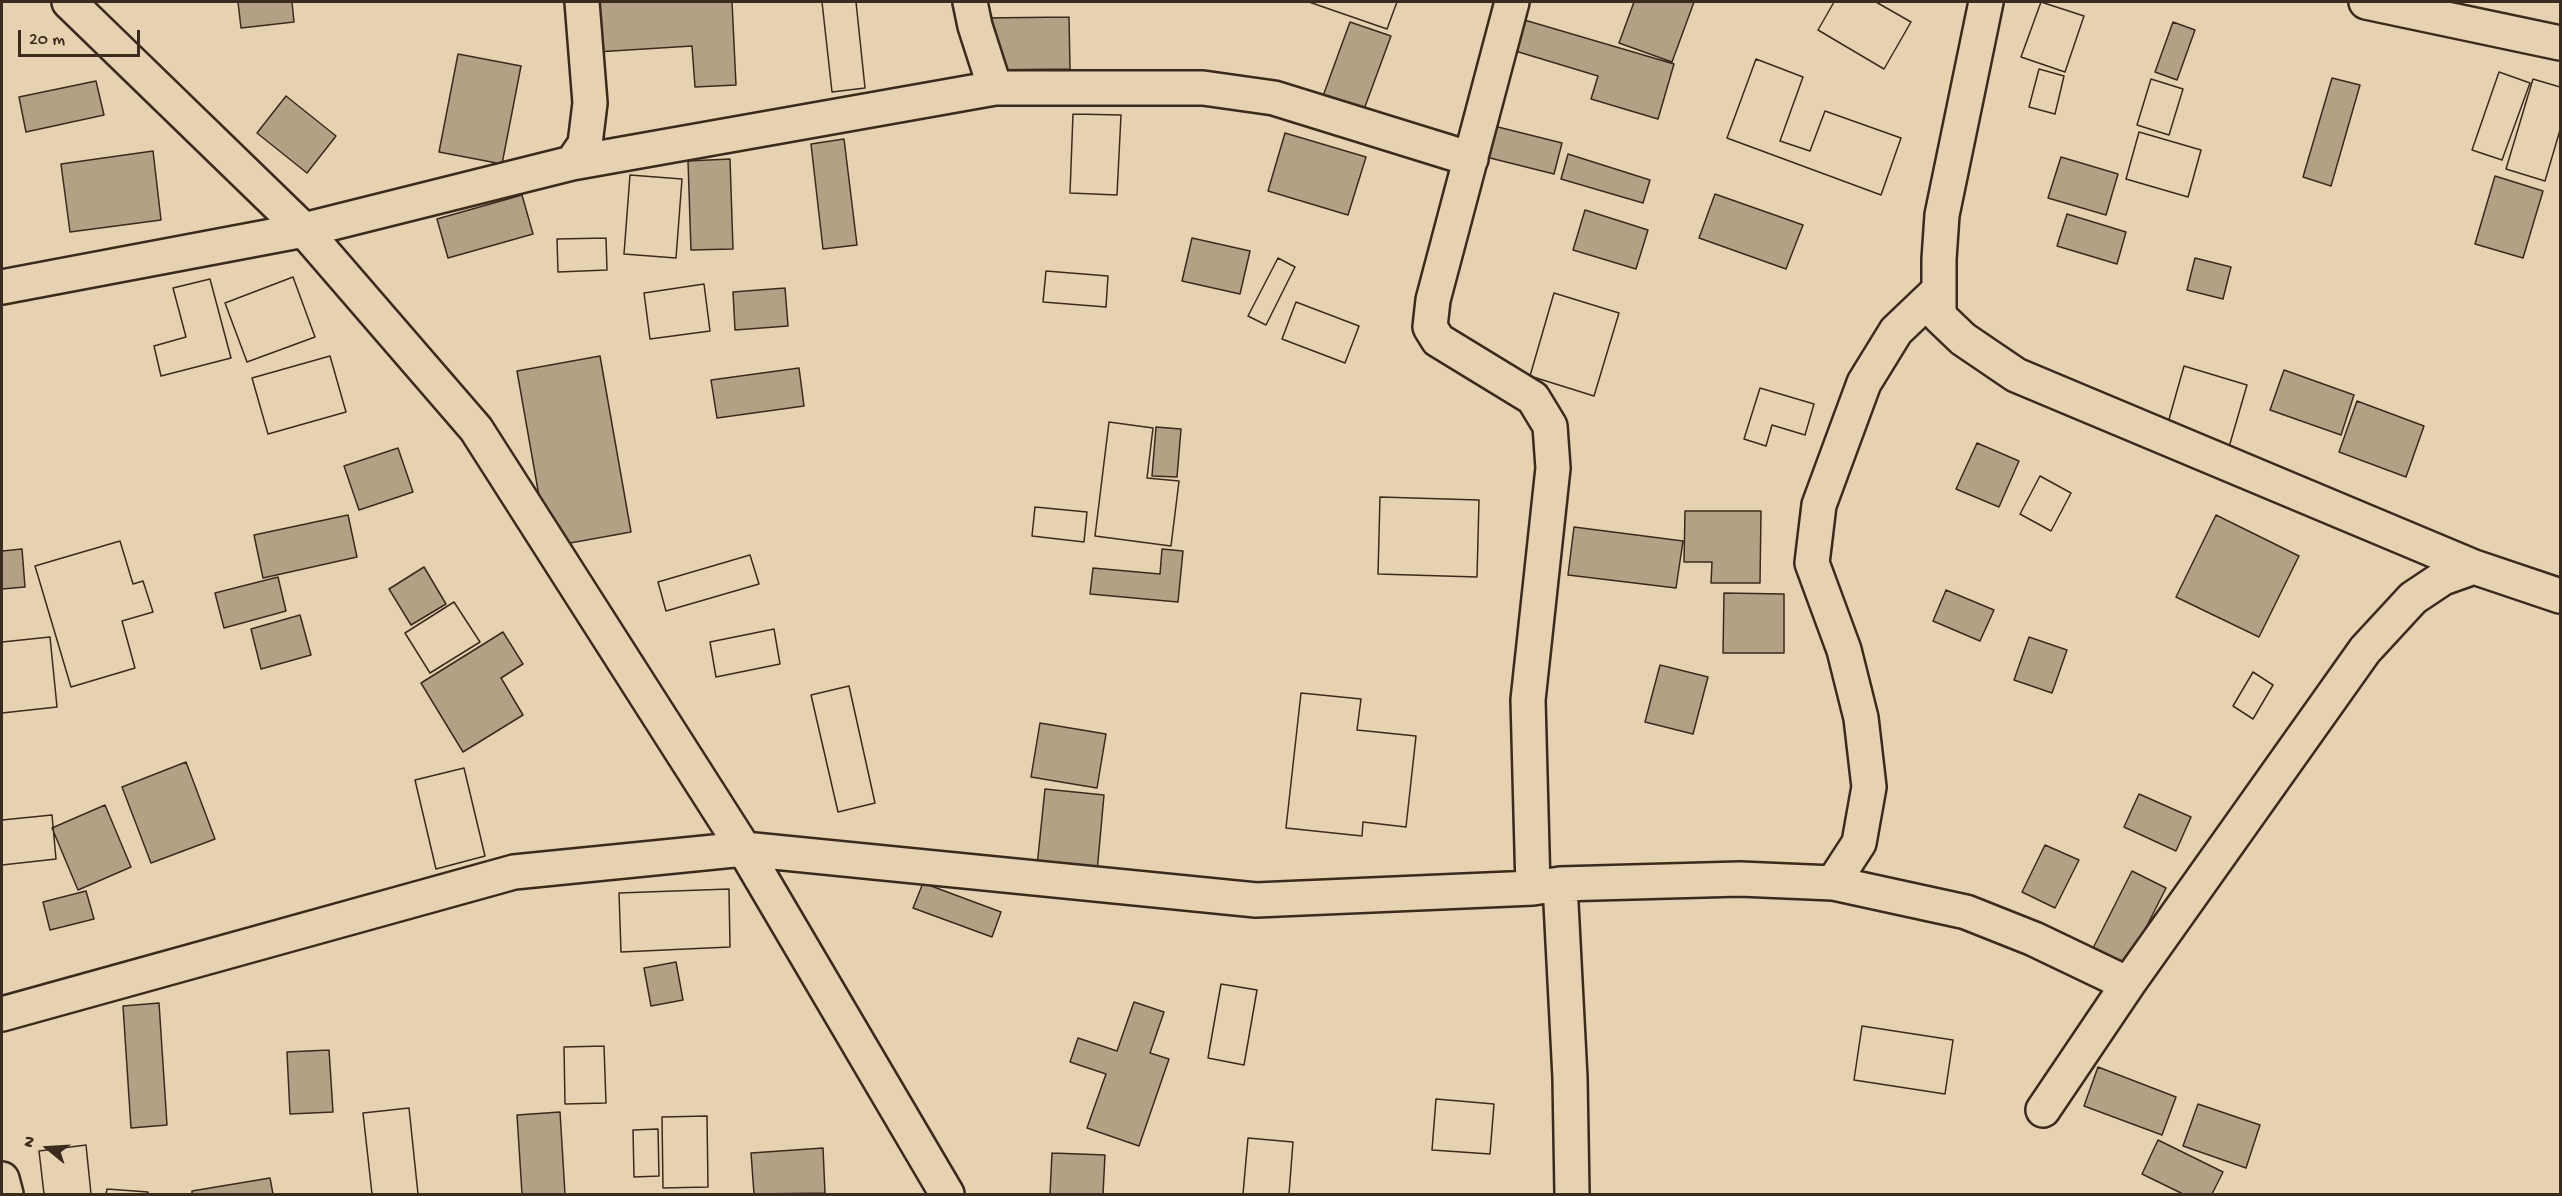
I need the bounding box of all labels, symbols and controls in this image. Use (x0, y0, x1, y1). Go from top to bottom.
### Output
scale bar (21, 18, 142, 56)
text: 20 m (29, 30, 65, 51)
north arrow (18, 1118, 78, 1178)
text: N (20, 1134, 41, 1150)

